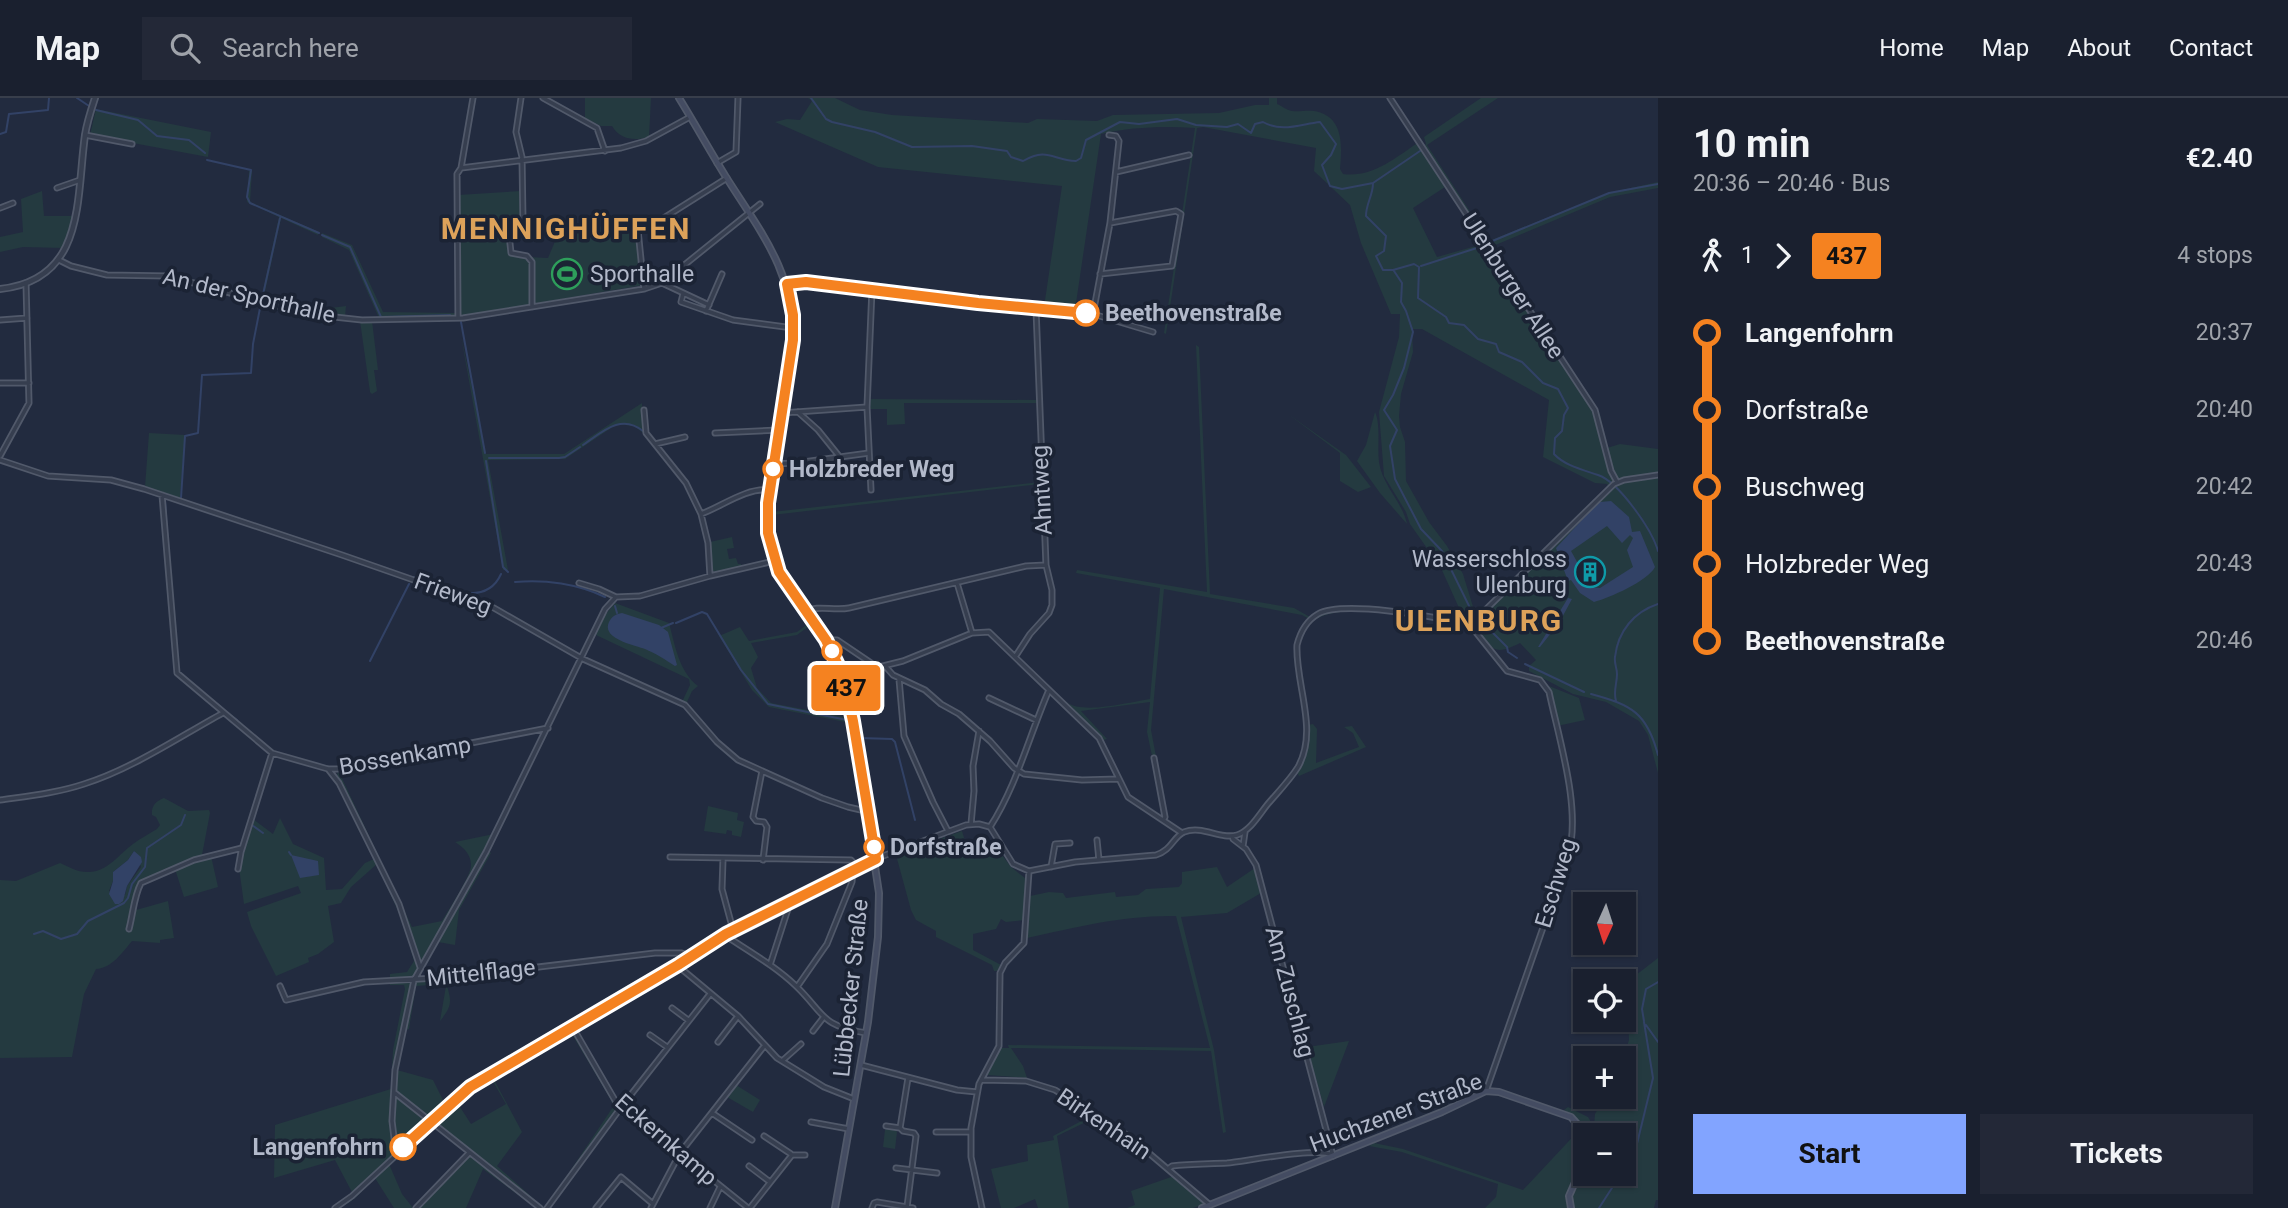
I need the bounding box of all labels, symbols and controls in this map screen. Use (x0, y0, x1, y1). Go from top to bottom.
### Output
search box (142, 17, 632, 80)
text: Map (35, 29, 100, 68)
icon: search (166, 29, 204, 67)
text: Search here (222, 33, 359, 63)
text: Home (1879, 34, 1944, 62)
text: Map (1982, 34, 2029, 62)
text: About (2067, 34, 2131, 62)
text: Contact (2169, 34, 2253, 62)
text: 10 min (1693, 122, 1810, 166)
text: €2.40 (2186, 143, 2253, 173)
text: 20:36 – 20:46 · Bus (1693, 170, 1890, 197)
street label: Ulenburger Allee (1456, 208, 1570, 364)
district label: MENNIGHÜFFEN (441, 211, 691, 246)
icon: walk (1693, 237, 1731, 275)
icon: forward (1764, 237, 1802, 275)
text: 1 (1741, 242, 1754, 269)
text: 437 (1826, 242, 1867, 270)
text: 4 stops (2177, 242, 2253, 269)
sports icon: Sporthalle (550, 257, 584, 291)
place label: Sporthalle (590, 261, 694, 288)
street label: An der Sporthalle (160, 263, 338, 329)
marker: Beethovenstraße (1073, 300, 1099, 326)
place label: Beethovenstraße (1105, 300, 1282, 327)
text: Langenfohrn (1745, 318, 1894, 348)
text: 20:37 (2196, 319, 2253, 346)
text: Dorfstraße (1745, 395, 1869, 425)
text: 20:40 (2196, 396, 2253, 423)
street label: Ahntweg (1026, 444, 1058, 536)
place label: Holzbreder Weg (789, 456, 954, 483)
marker: Holzbreder Weg (763, 459, 783, 479)
text: Buschweg (1745, 472, 1865, 502)
text: 20:42 (2196, 473, 2253, 500)
place label: Wasserschloss Ulenburg (1412, 546, 1567, 599)
text: Holzbreder Weg (1745, 549, 1929, 579)
text: 20:43 (2196, 550, 2253, 577)
building icon: Wasserschloss Ulenburg (1573, 555, 1607, 589)
street label: Frieweg (411, 568, 495, 620)
district label: ULENBURG (1395, 603, 1563, 638)
text: Beethovenstraße (1745, 626, 1945, 656)
text: 20:46 (2196, 627, 2253, 654)
unlabelled marker (822, 641, 842, 661)
line badge: 437 (806, 665, 886, 711)
text: 437 (825, 674, 867, 702)
street label: Bossenkamp (337, 731, 473, 781)
place label: Dorfstraße (890, 834, 1002, 861)
street label: Eschweg (1530, 835, 1582, 931)
marker: Dorfstraße (864, 837, 884, 857)
north arrow (1573, 892, 1636, 956)
map controls (1573, 892, 1636, 1186)
street label: Lübbecker Straße (828, 898, 874, 1078)
street label: Am Zuschlag (1260, 923, 1320, 1061)
street label: Mittelflage (425, 954, 537, 992)
button: locate (1573, 969, 1636, 1032)
button: + (1573, 1046, 1636, 1109)
street label: Huchzener Straße (1306, 1068, 1486, 1158)
street label: Birkenhain (1052, 1083, 1156, 1165)
street label: Eckernkamp (609, 1088, 723, 1192)
button: Start (1693, 1114, 1966, 1194)
button: Tickets (1980, 1114, 2253, 1194)
button: − (1573, 1123, 1636, 1186)
place label: Langenfohrn (252, 1134, 384, 1161)
marker: Langenfohrn (390, 1134, 416, 1160)

